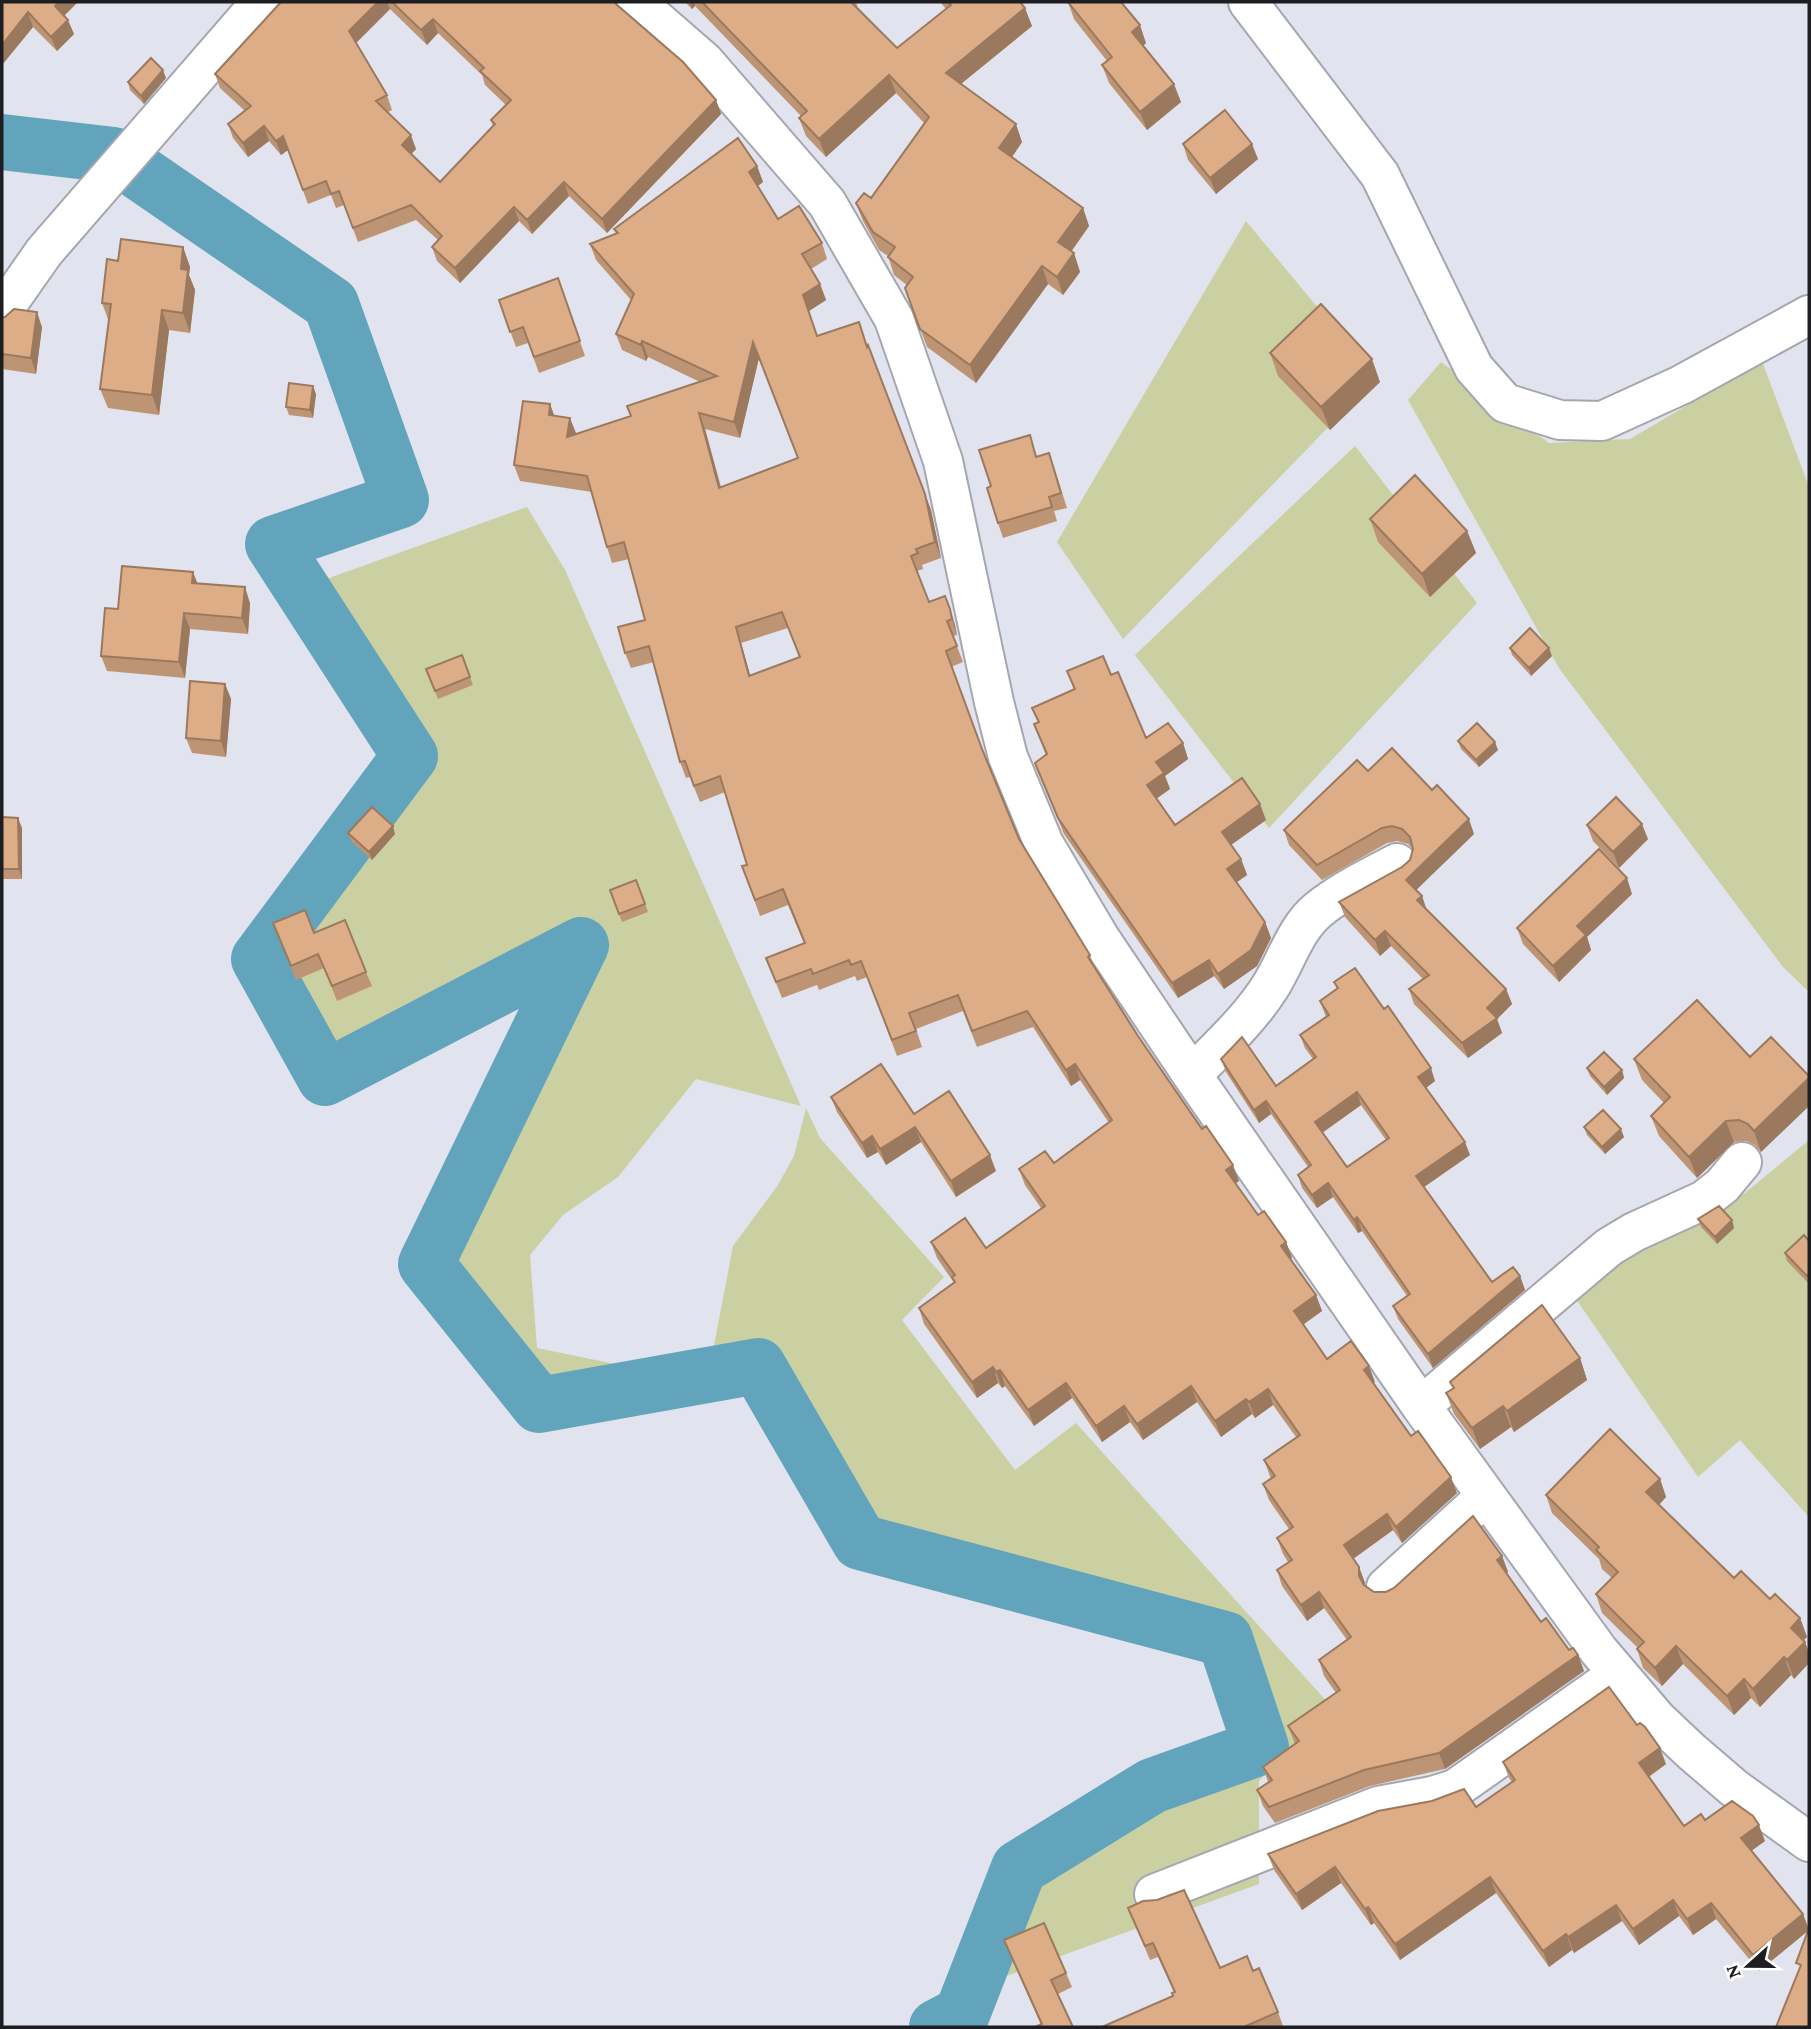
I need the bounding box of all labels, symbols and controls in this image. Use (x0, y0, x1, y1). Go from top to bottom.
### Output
north arrow (1713, 1931, 1783, 2001)
text: N (1720, 1962, 1745, 1982)

